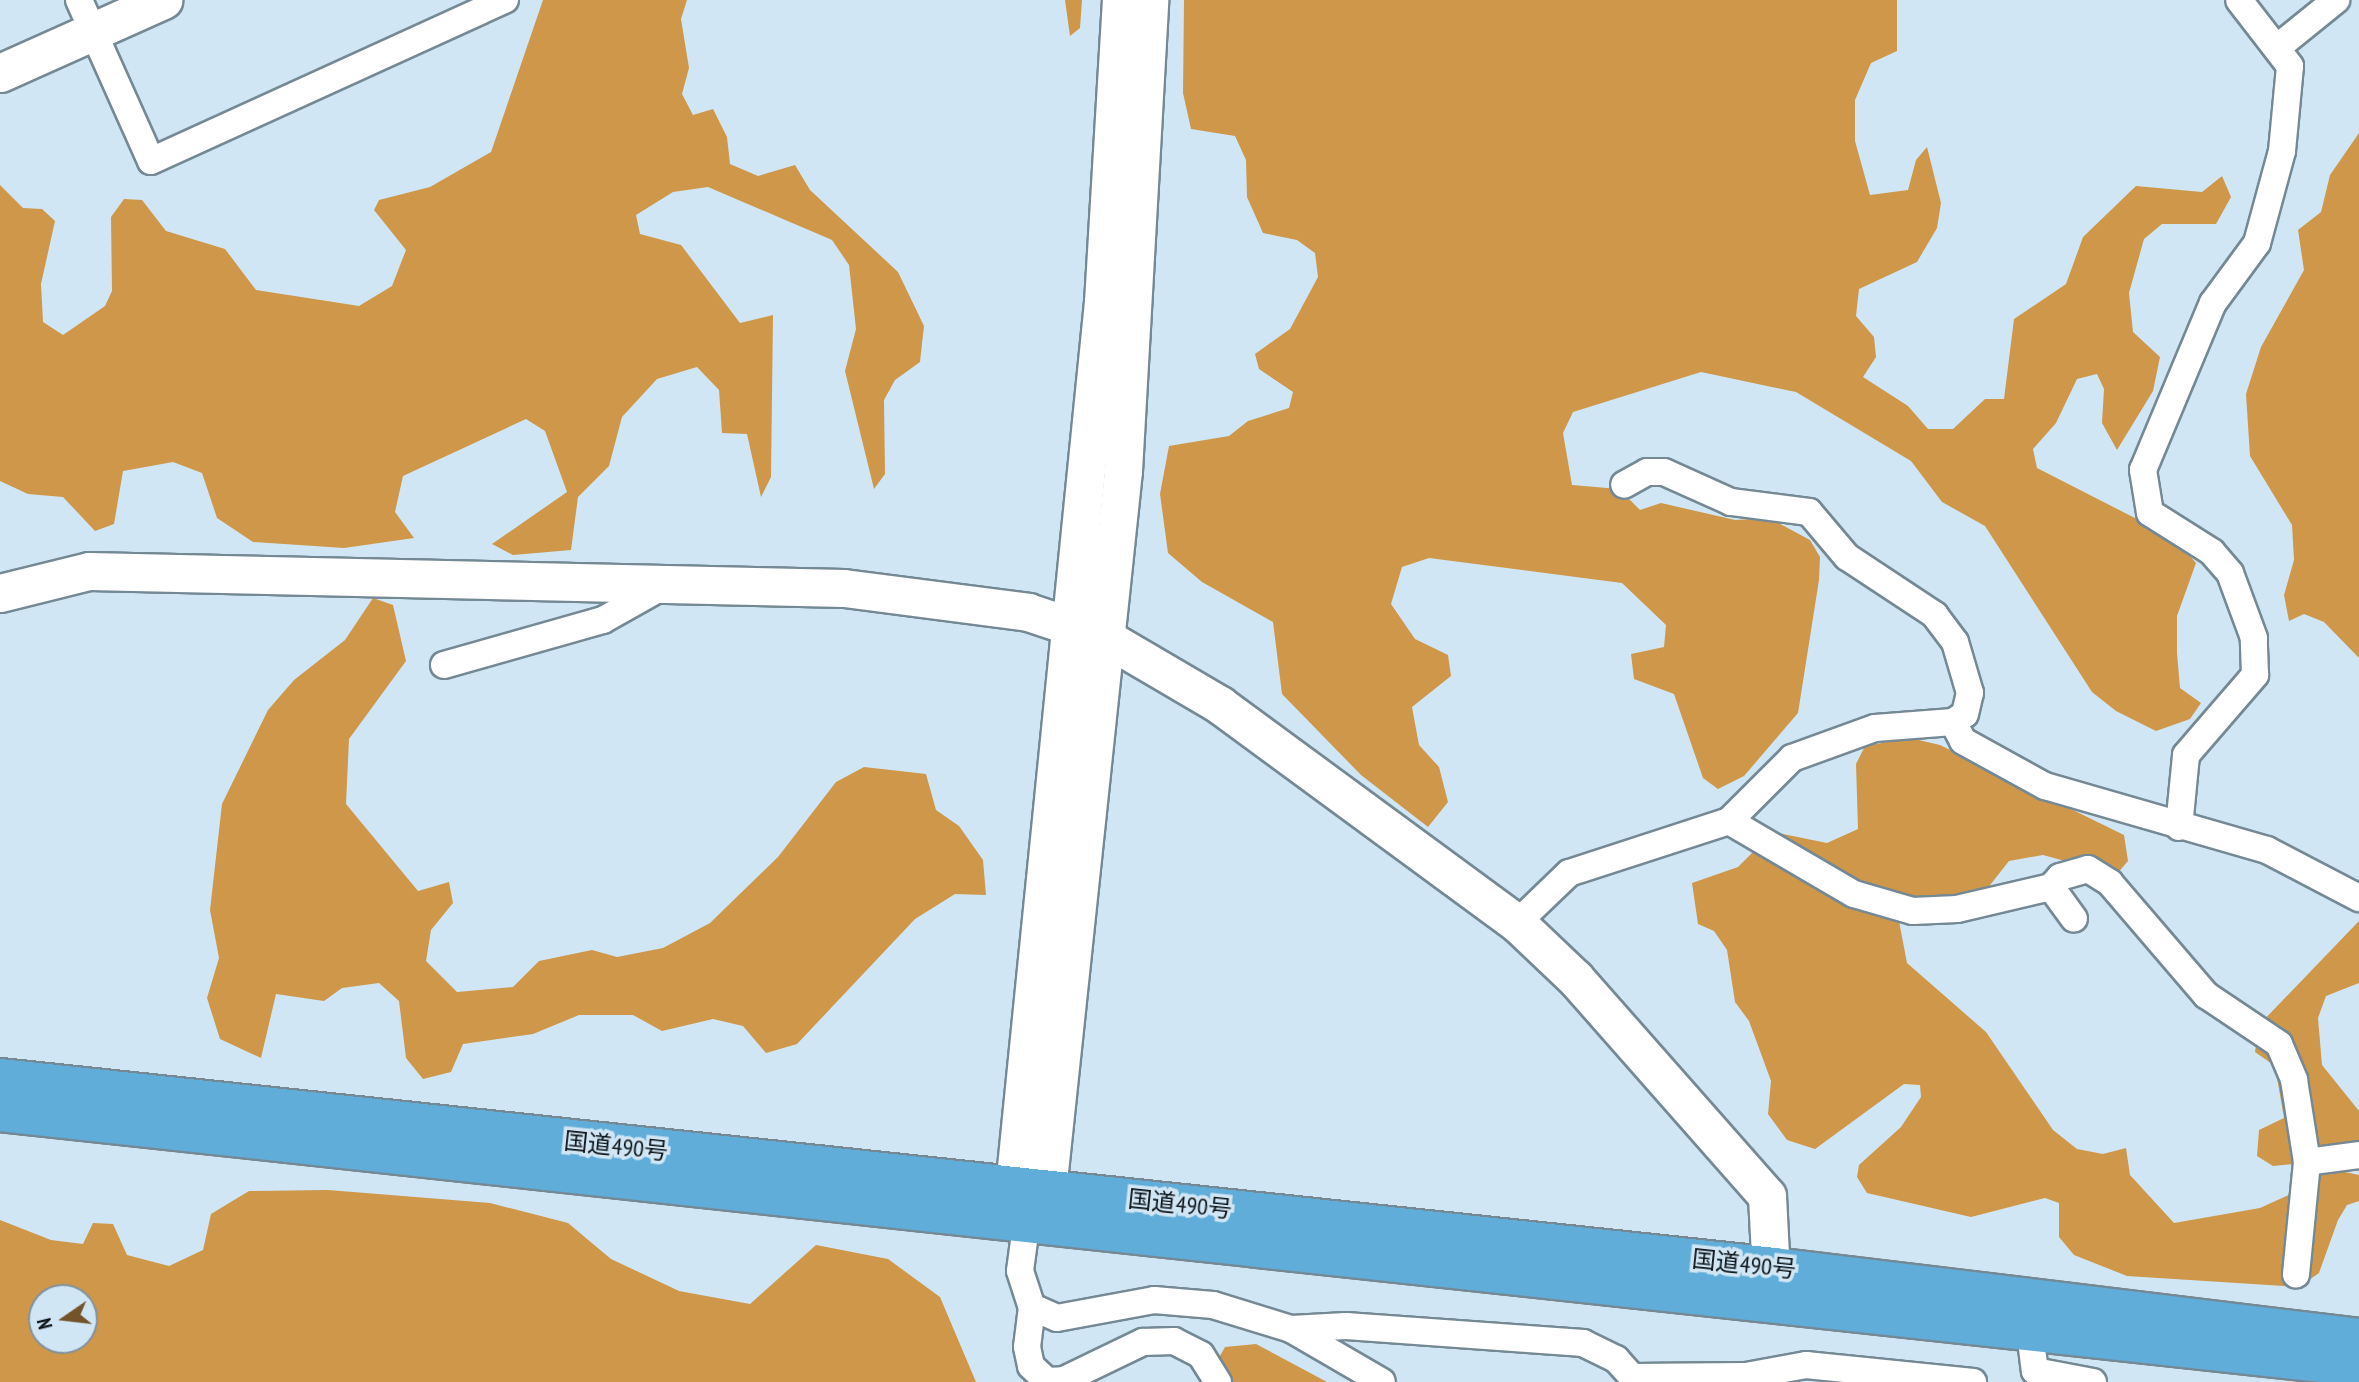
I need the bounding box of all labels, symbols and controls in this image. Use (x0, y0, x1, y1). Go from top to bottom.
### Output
street label: 国道490号 (563, 1126, 669, 1166)
street label: 国道490号 (1127, 1184, 1233, 1224)
street label: 国道490号 (1691, 1244, 1797, 1284)
north arrow (28, 1284, 98, 1354)
text: N (32, 1316, 57, 1331)

